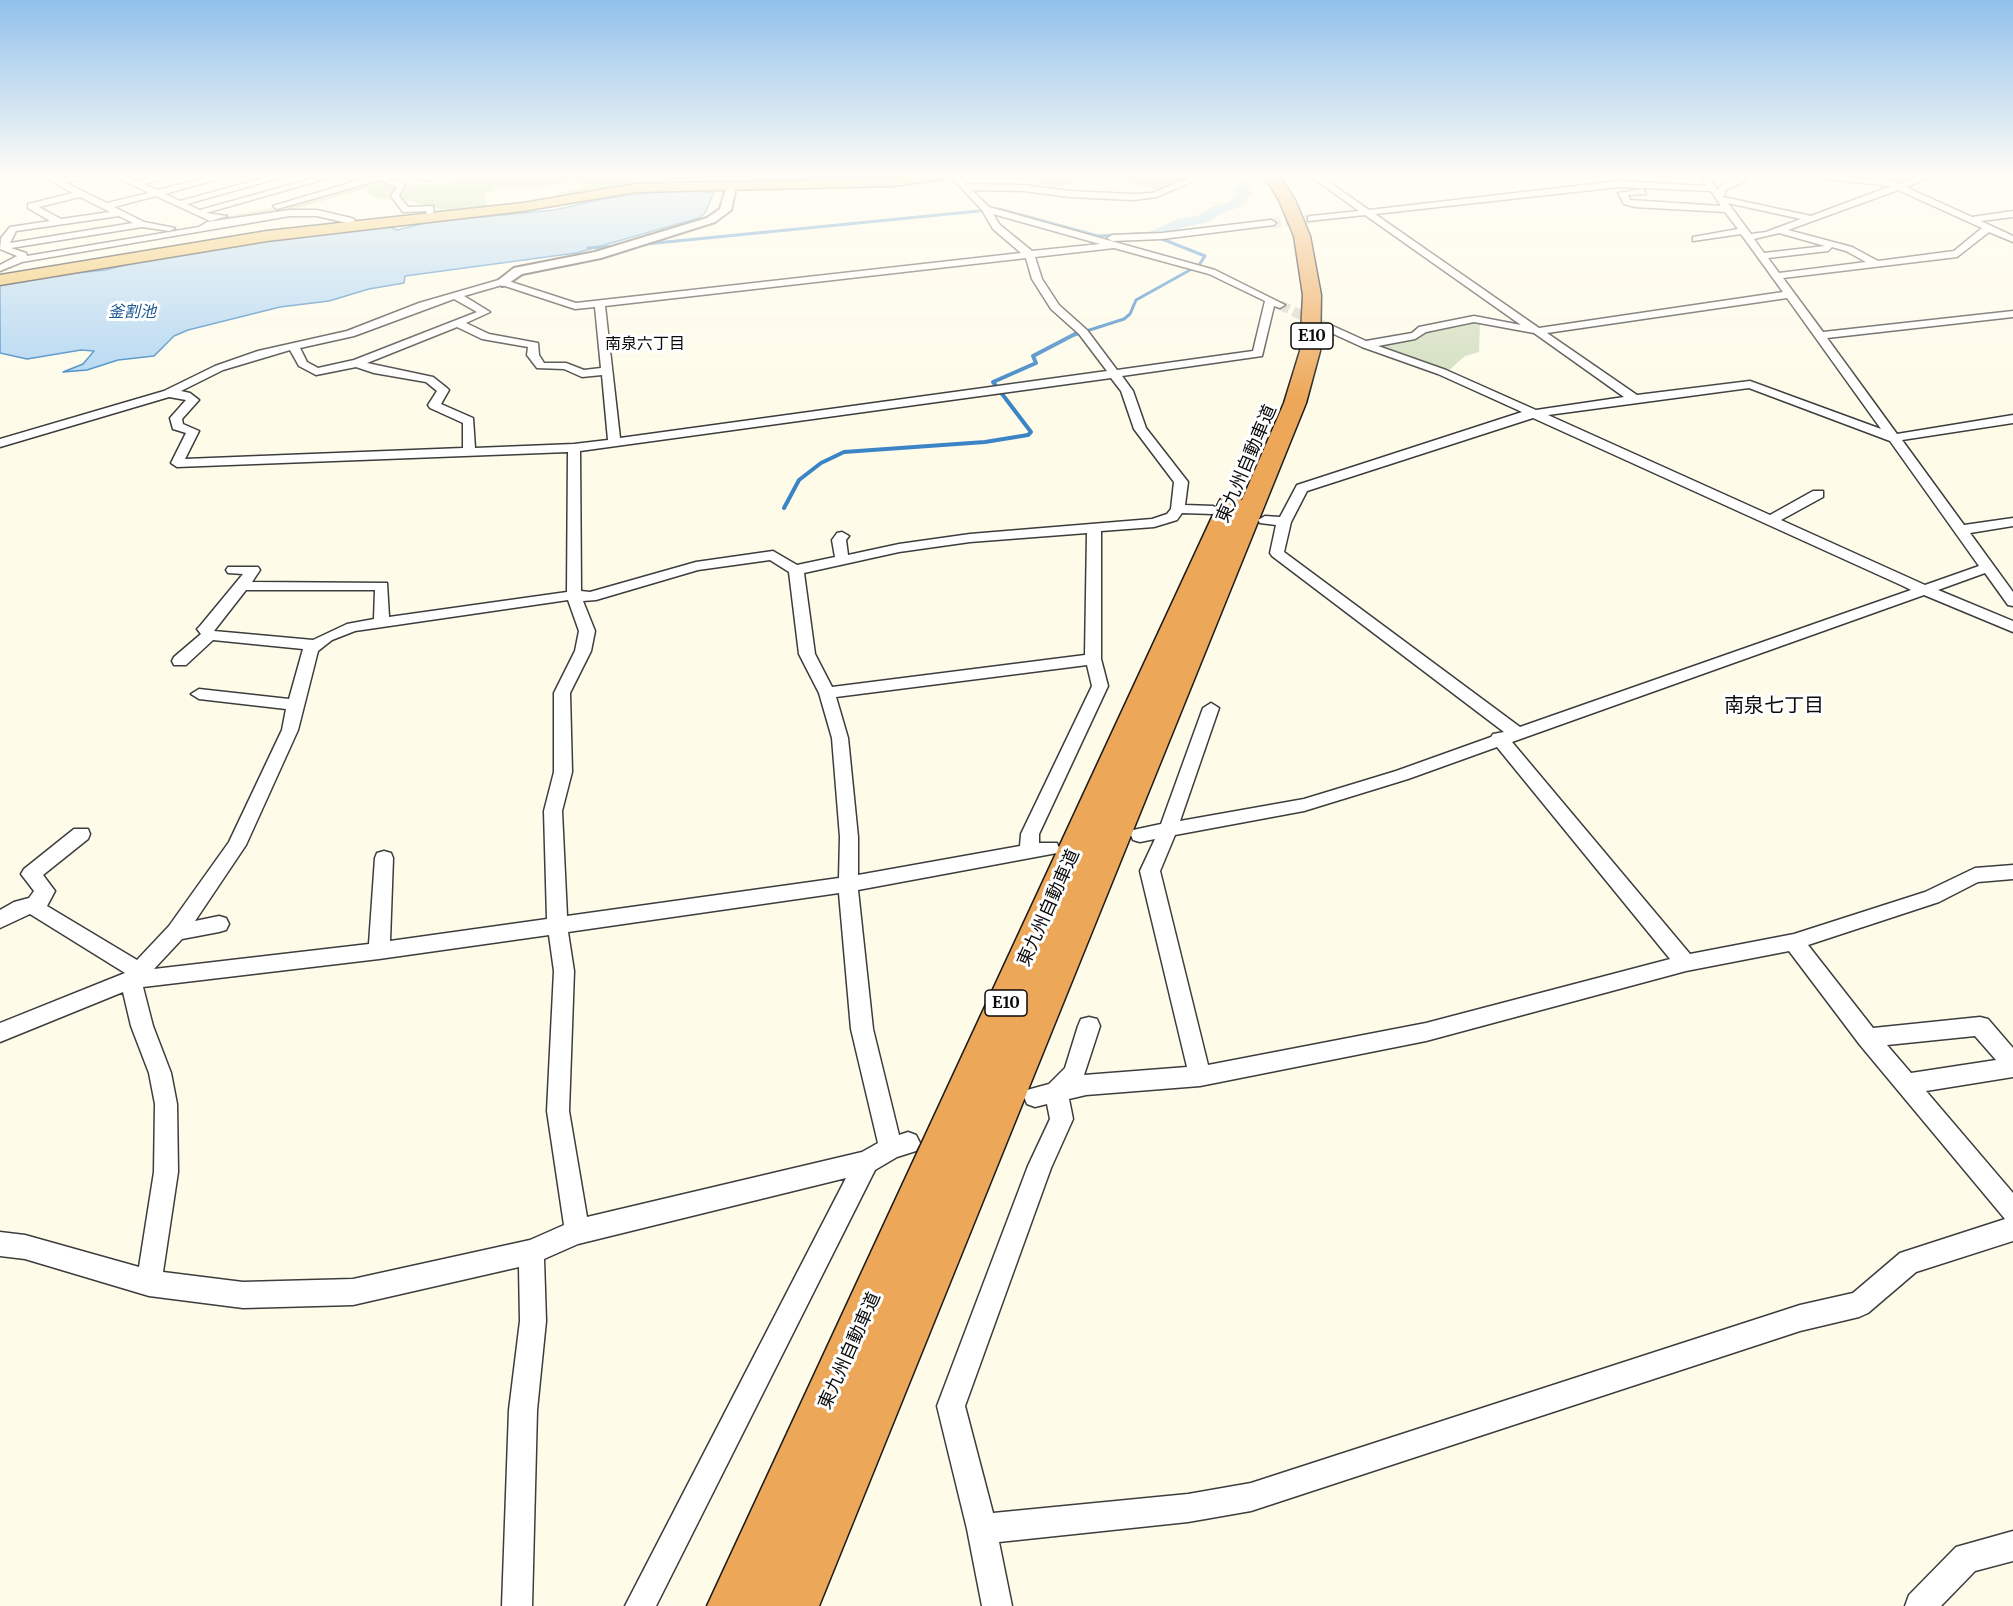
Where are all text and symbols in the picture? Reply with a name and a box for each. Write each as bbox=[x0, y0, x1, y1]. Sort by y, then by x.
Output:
water label: 釜割池 bbox=[108, 302, 156, 322]
road number: E10 bbox=[1291, 323, 1333, 349]
district label: 南泉六丁目 bbox=[605, 334, 685, 354]
street label: 東九州自動車道 bbox=[1212, 402, 1282, 526]
district label: 南泉七丁目 bbox=[1724, 694, 1824, 718]
street label: 東九州自動車道 bbox=[1014, 846, 1084, 970]
road number: E10 bbox=[985, 990, 1027, 1016]
street label: 東九州自動車道 bbox=[815, 1289, 885, 1413]

